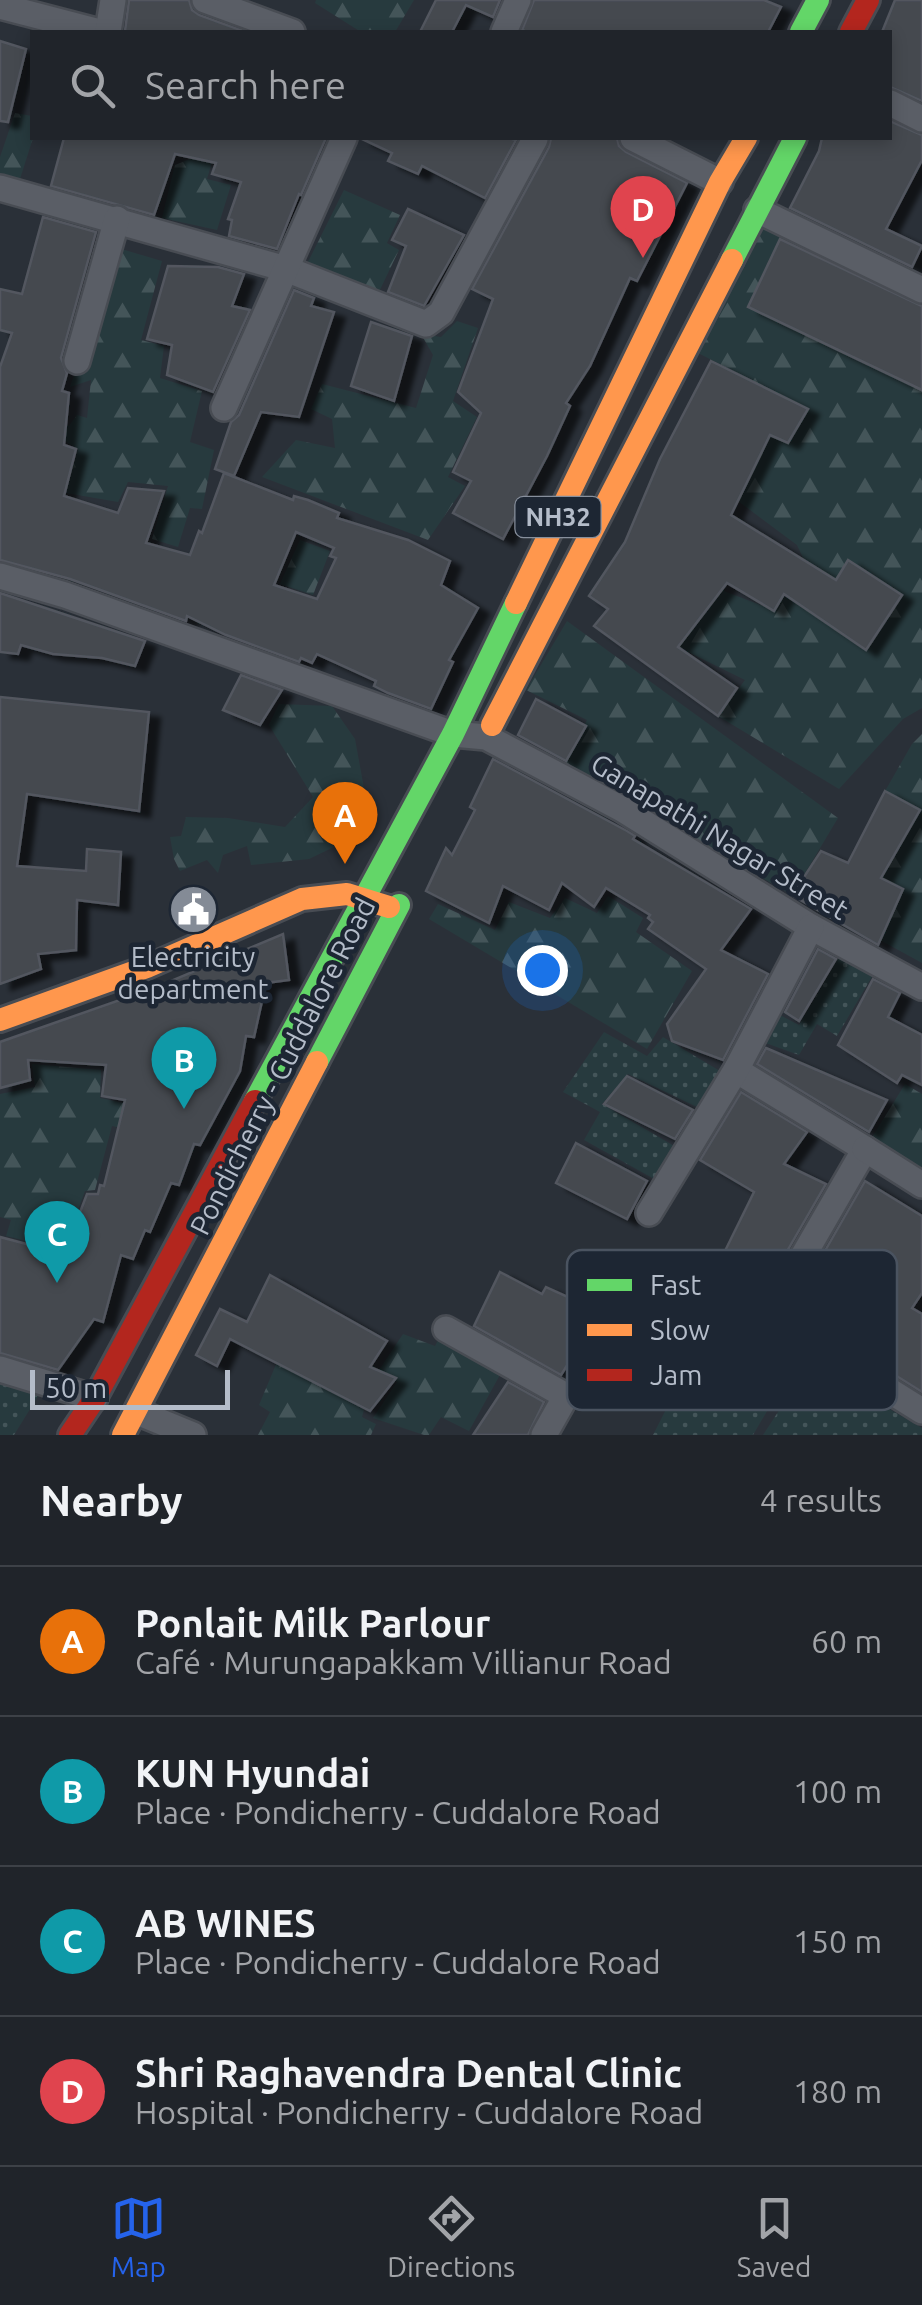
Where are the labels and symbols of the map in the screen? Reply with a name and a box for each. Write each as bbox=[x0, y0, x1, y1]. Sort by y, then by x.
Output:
pin: D bbox=[610, 176, 676, 258]
road number: NH32 bbox=[516, 497, 600, 537]
street label: Ganapathi Nagar Street bbox=[586, 747, 854, 925]
pin: A bbox=[312, 782, 378, 864]
public building icon: Electricity department bbox=[167, 883, 219, 935]
street label: Pondicherry - Cuddalore Road bbox=[183, 893, 381, 1239]
place label: Electricity department bbox=[118, 941, 268, 1004]
your location bbox=[517, 945, 568, 996]
pin: B bbox=[152, 1026, 216, 1109]
pin: C bbox=[24, 1200, 90, 1283]
legend bbox=[567, 1250, 897, 1410]
text: Fast bbox=[650, 1269, 701, 1300]
text: Slow bbox=[650, 1314, 710, 1345]
text: Jam bbox=[650, 1359, 702, 1390]
scale bar bbox=[30, 1365, 230, 1410]

